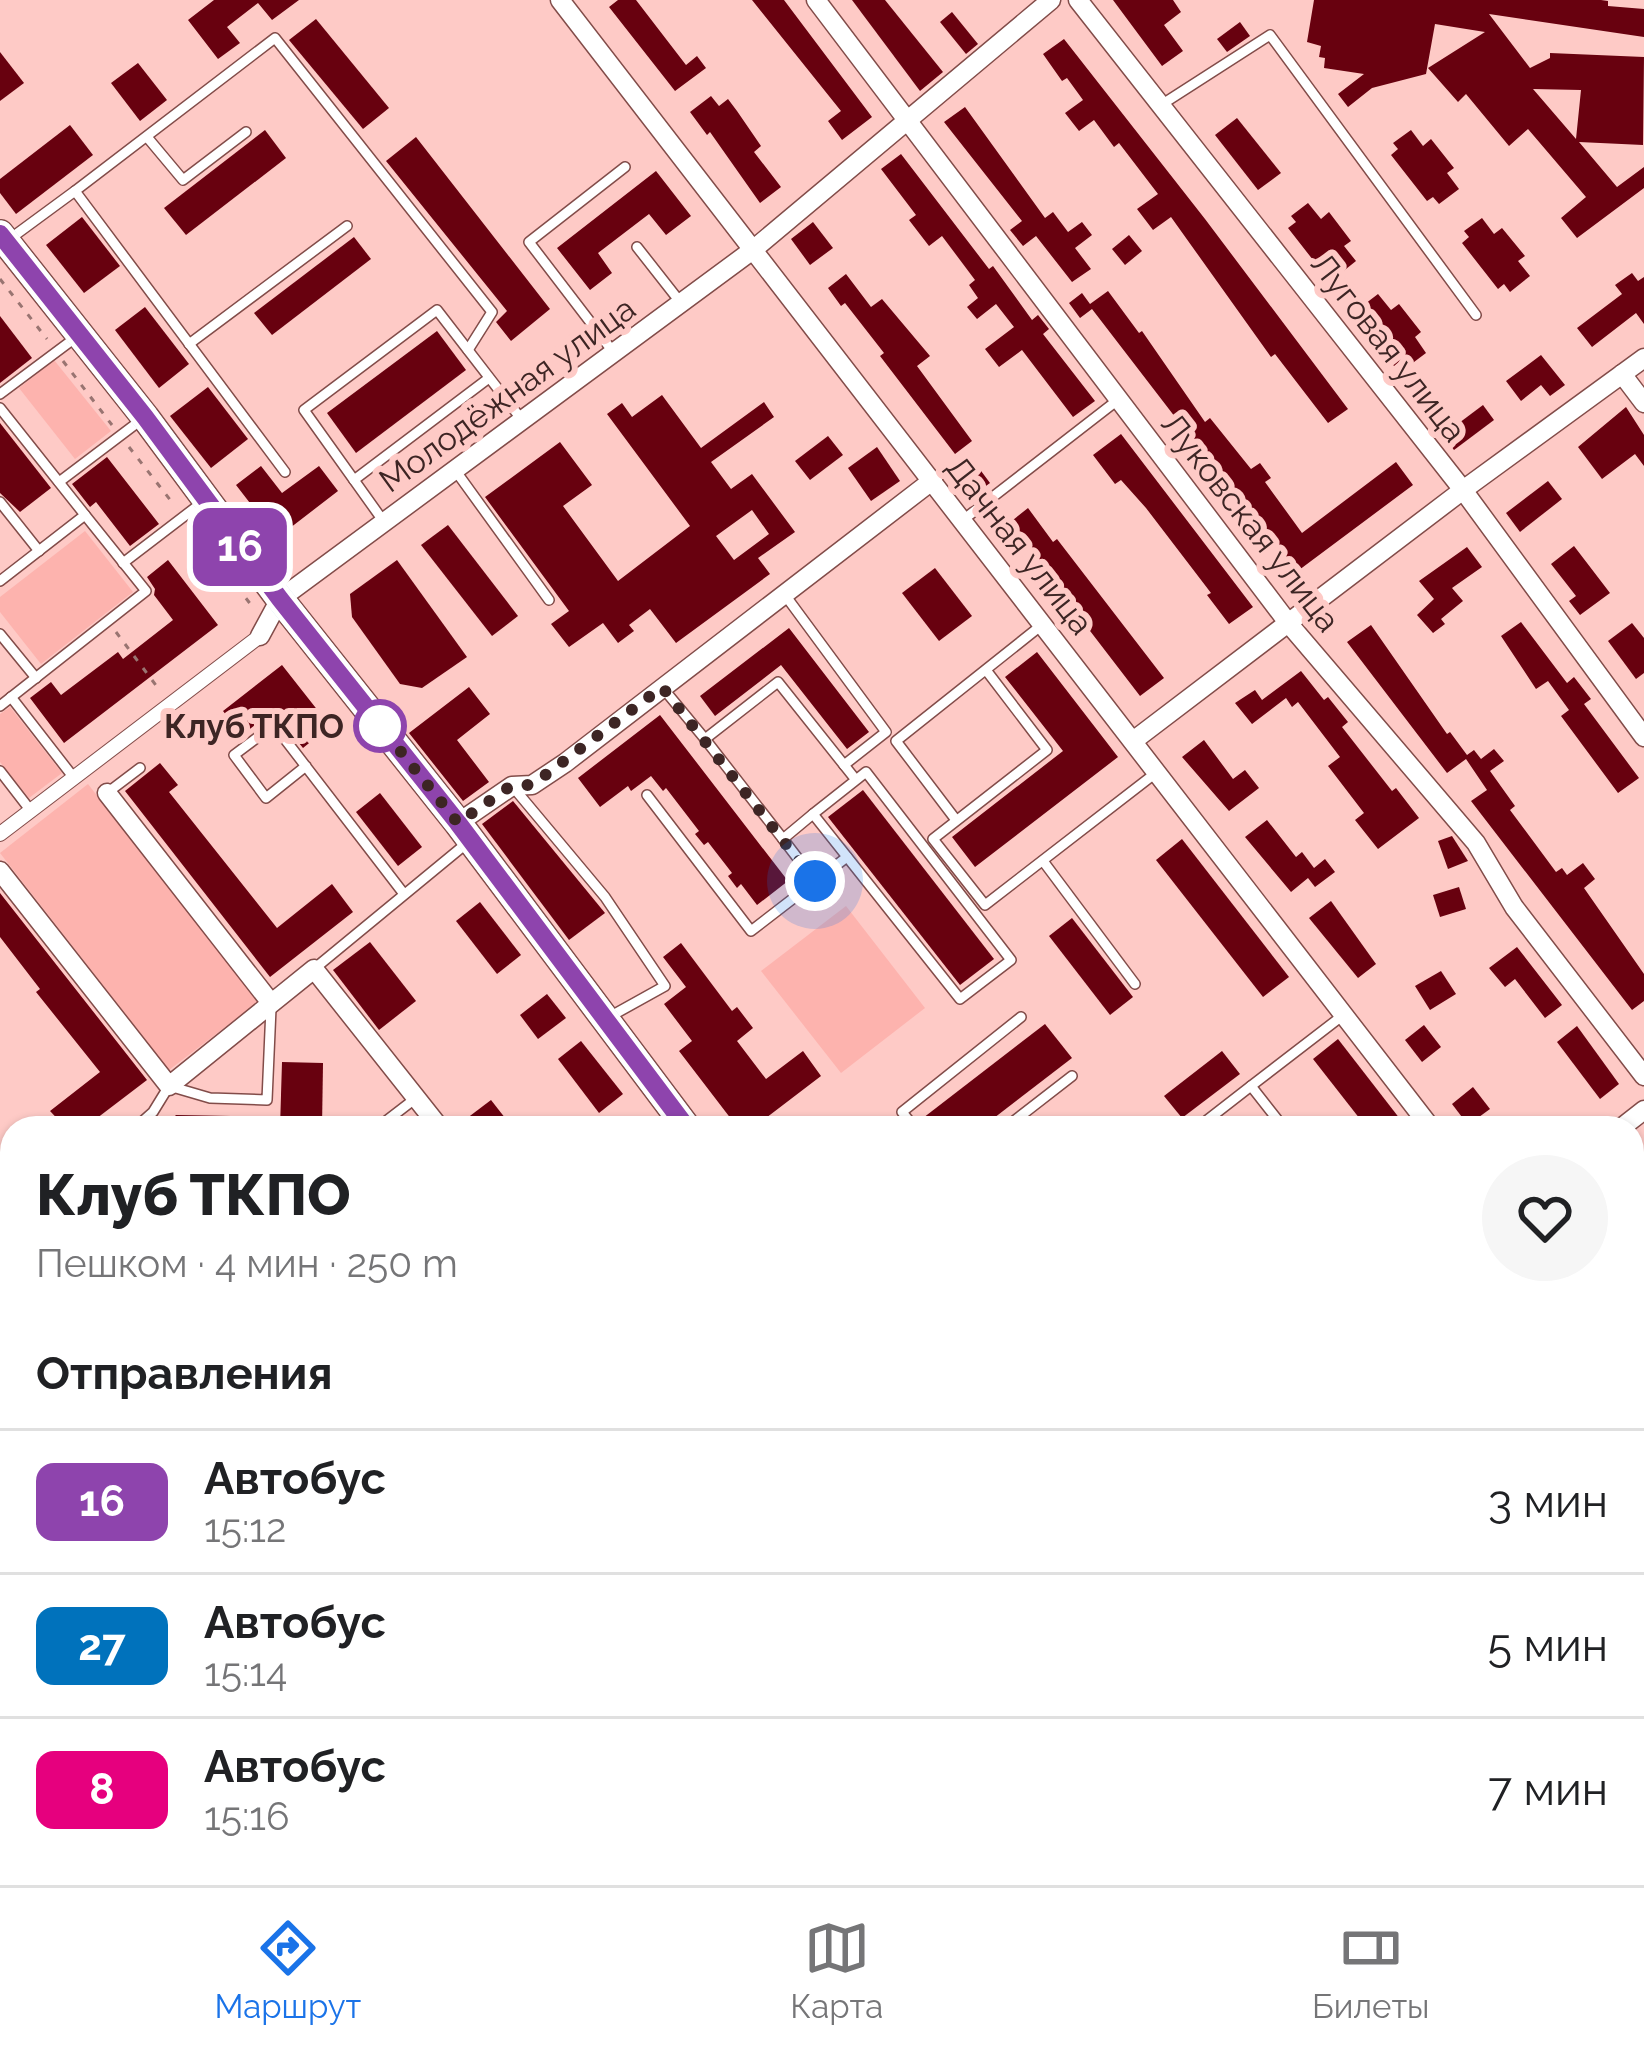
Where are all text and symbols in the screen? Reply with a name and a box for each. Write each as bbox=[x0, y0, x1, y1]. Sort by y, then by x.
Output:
street label: Луговая улица bbox=[1303, 245, 1474, 449]
street label: Молодёжная улица bbox=[372, 289, 643, 500]
street label: Луковская улица bbox=[1153, 405, 1348, 639]
street label: Дачная улица bbox=[938, 449, 1101, 642]
line badge: 16 bbox=[186, 508, 294, 586]
text: 16 bbox=[217, 522, 263, 571]
marker: Клуб ТКПО bbox=[355, 701, 405, 751]
place label: Клуб ТКПО bbox=[164, 707, 344, 746]
your location bbox=[785, 851, 845, 911]
button: heart bbox=[1482, 1155, 1608, 1281]
text: Клуб ТКПО bbox=[36, 1161, 351, 1228]
text: Пешком · 4 мин · 250 m bbox=[36, 1240, 458, 1286]
text: Отправления bbox=[36, 1347, 333, 1400]
text: Автобус bbox=[204, 1452, 386, 1505]
text: 3 мин bbox=[1488, 1475, 1608, 1528]
text: 16 bbox=[79, 1477, 125, 1526]
text: 15:12 bbox=[204, 1505, 286, 1551]
text: Автобус bbox=[204, 1596, 386, 1649]
text: 5 мин bbox=[1487, 1619, 1608, 1672]
text: 27 bbox=[78, 1621, 126, 1670]
text: 15:14 bbox=[204, 1649, 287, 1695]
text: Автобус bbox=[204, 1740, 386, 1793]
text: 7 мин bbox=[1488, 1763, 1608, 1816]
text: 8 bbox=[89, 1765, 115, 1814]
text: 15:16 bbox=[204, 1793, 290, 1839]
tab: Маршрут bbox=[214, 1915, 361, 2026]
tab: Карта bbox=[790, 1915, 883, 2026]
tab: Билеты bbox=[1312, 1915, 1430, 2026]

